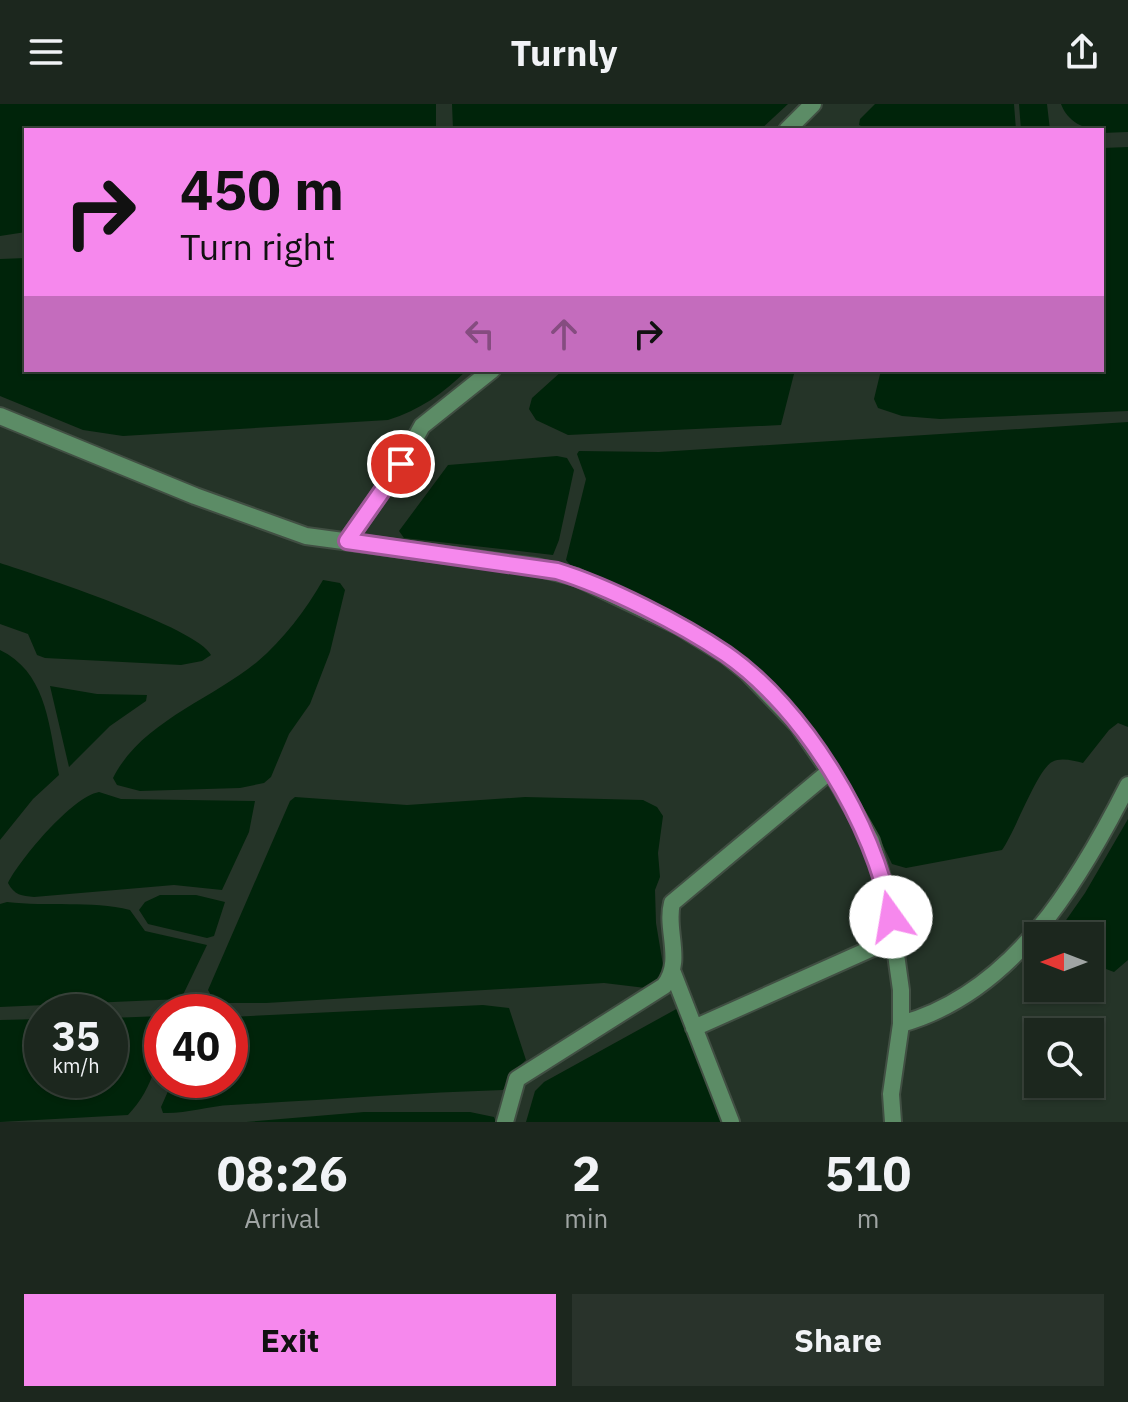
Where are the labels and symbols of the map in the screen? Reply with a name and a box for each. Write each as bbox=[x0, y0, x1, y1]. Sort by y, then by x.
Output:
pin bbox=[367, 430, 435, 498]
position arrow bbox=[849, 875, 933, 959]
north arrow bbox=[1024, 922, 1104, 1002]
speed limit sign: 40 bbox=[144, 994, 248, 1098]

